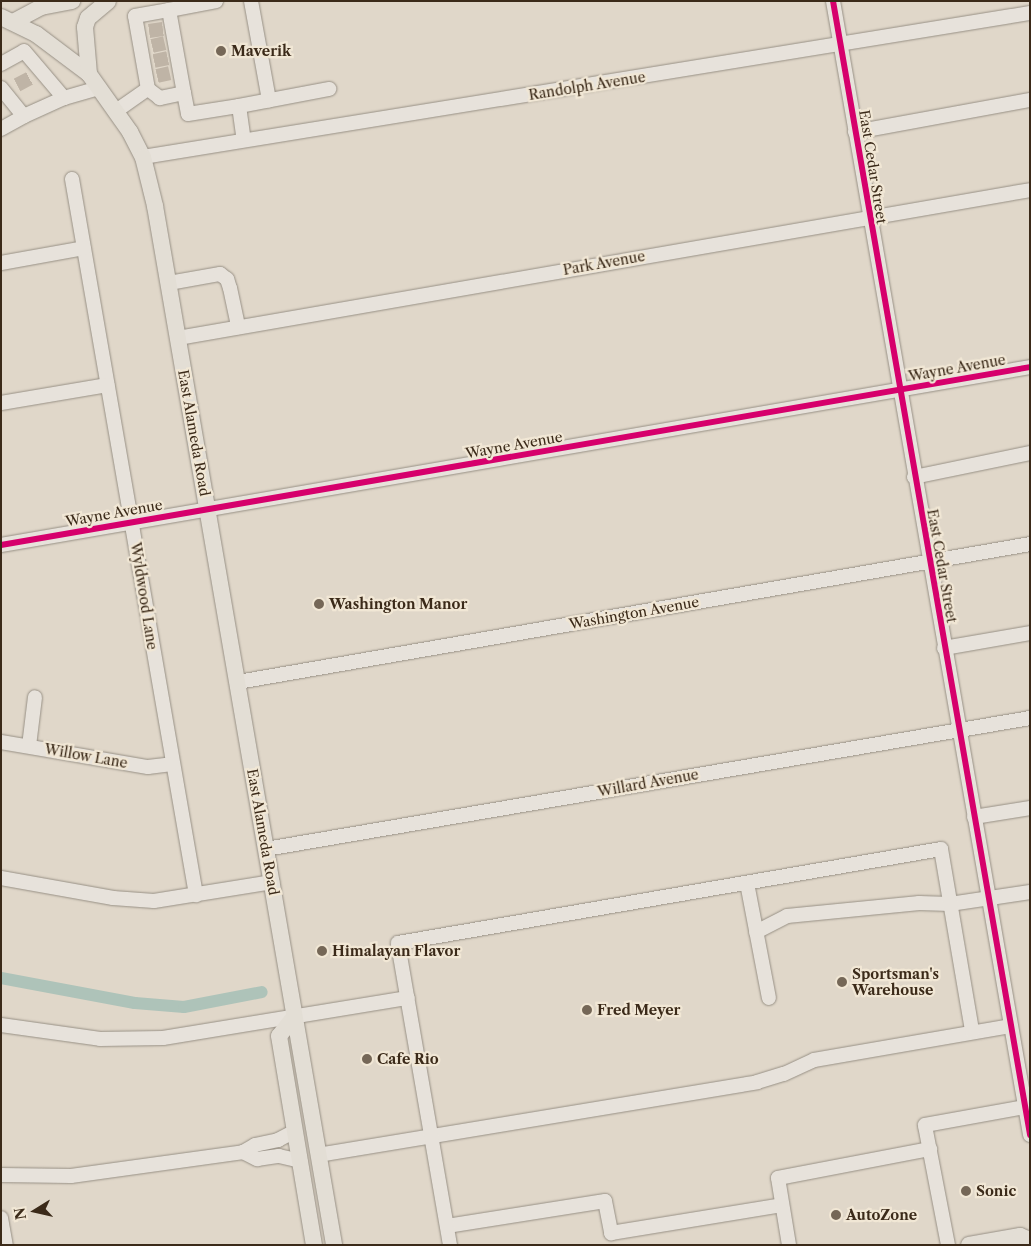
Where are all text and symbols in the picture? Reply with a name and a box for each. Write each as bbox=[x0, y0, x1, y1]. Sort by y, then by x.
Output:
place label: Maverik bbox=[231, 43, 291, 59]
marker: Maverik bbox=[215, 45, 227, 57]
street label: Randolph Avenue bbox=[527, 68, 647, 104]
street label: East Cedar Street bbox=[856, 109, 890, 225]
street label: Park Avenue bbox=[561, 247, 647, 279]
street label: Wayne Avenue bbox=[907, 351, 1007, 385]
street label: East Alameda Road bbox=[175, 368, 213, 498]
street label: Wayne Avenue bbox=[464, 428, 564, 462]
street label: Wayne Avenue bbox=[64, 496, 164, 530]
street label: East Cedar Street bbox=[924, 508, 960, 624]
street label: Wyldwood Lane bbox=[127, 541, 161, 651]
street label: Washington Avenue bbox=[567, 593, 701, 633]
place label: Washington Manor bbox=[329, 596, 467, 612]
marker: Washington Manor bbox=[313, 598, 325, 610]
street label: Willow Lane bbox=[43, 740, 129, 772]
street label: Willard Avenue bbox=[596, 766, 700, 800]
street label: East Alameda Road bbox=[244, 767, 282, 897]
place label: Himalayan Flavor bbox=[332, 943, 460, 959]
marker: Himalayan Flavor bbox=[316, 945, 328, 957]
place label: Sportsman's Warehouse bbox=[852, 966, 939, 999]
marker: Sportsman's Warehouse bbox=[836, 976, 848, 988]
place label: Fred Meyer bbox=[597, 1002, 680, 1018]
marker: Fred Meyer bbox=[581, 1004, 593, 1016]
place label: Cafe Rio bbox=[377, 1051, 439, 1067]
marker: Cafe Rio bbox=[361, 1053, 373, 1065]
place label: Sonic bbox=[976, 1183, 1016, 1199]
marker: Sonic bbox=[960, 1185, 972, 1197]
north arrow bbox=[10, 1186, 60, 1236]
text: N bbox=[10, 1206, 30, 1221]
place label: AutoZone bbox=[846, 1207, 917, 1223]
marker: AutoZone bbox=[830, 1209, 842, 1221]

